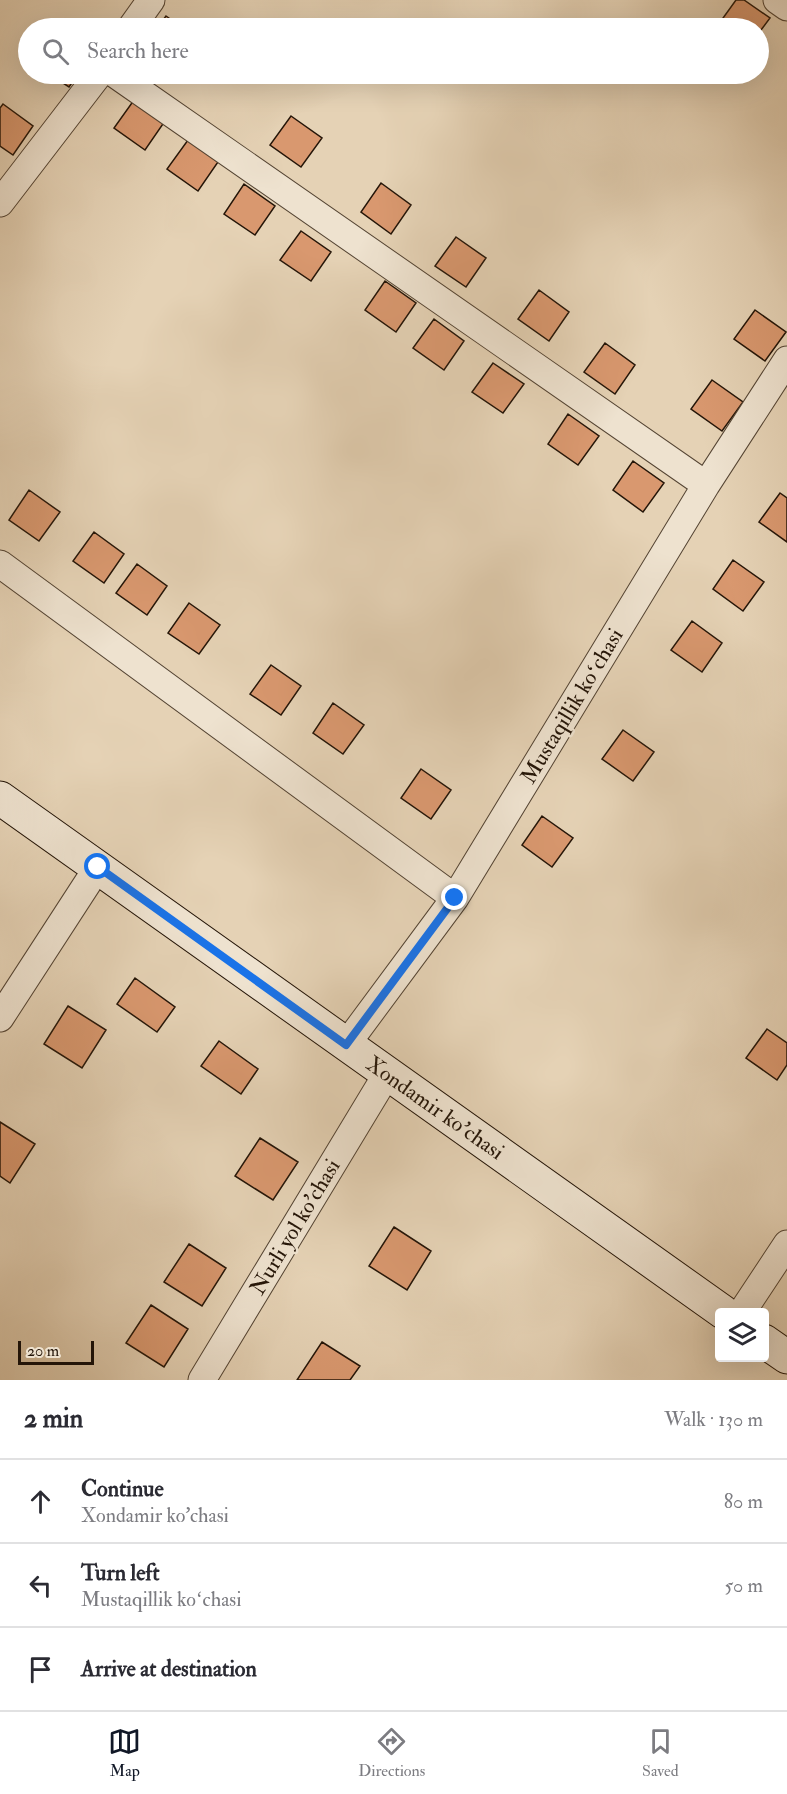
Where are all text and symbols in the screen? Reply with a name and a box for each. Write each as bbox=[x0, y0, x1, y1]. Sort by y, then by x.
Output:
search box bbox=[18, 18, 769, 84]
icon: search bbox=[39, 35, 72, 68]
text: Search here bbox=[87, 37, 189, 65]
street label: Mustaqillik koʻchasi bbox=[515, 623, 630, 789]
route start bbox=[84, 853, 110, 879]
route end bbox=[441, 884, 467, 910]
street label: Xondamir ko'chasi bbox=[360, 1050, 510, 1166]
street label: Nurli yol ko'chasi bbox=[243, 1154, 347, 1300]
map controls bbox=[715, 1308, 769, 1362]
button: layers bbox=[715, 1308, 769, 1362]
scale bar bbox=[18, 1338, 94, 1366]
text: 20 m bbox=[27, 1341, 59, 1361]
text: 2 min bbox=[24, 1403, 83, 1435]
text: Walk · 130 m bbox=[664, 1407, 763, 1432]
text: Continue bbox=[81, 1475, 164, 1503]
icon: ahead bbox=[24, 1485, 57, 1518]
text: 80 m bbox=[724, 1489, 763, 1514]
text: Xondamir ko'chasi bbox=[81, 1503, 229, 1528]
text: Turn left bbox=[81, 1559, 160, 1587]
icon: left bbox=[24, 1569, 57, 1602]
text: 50 m bbox=[724, 1573, 763, 1598]
text: Mustaqillik koʻchasi bbox=[81, 1587, 242, 1612]
icon: arrive bbox=[24, 1653, 57, 1686]
text: Arrive at destination bbox=[81, 1655, 257, 1683]
tab: Map bbox=[108, 1725, 141, 1781]
tab: Directions bbox=[358, 1725, 425, 1781]
tab: Saved bbox=[642, 1725, 679, 1781]

